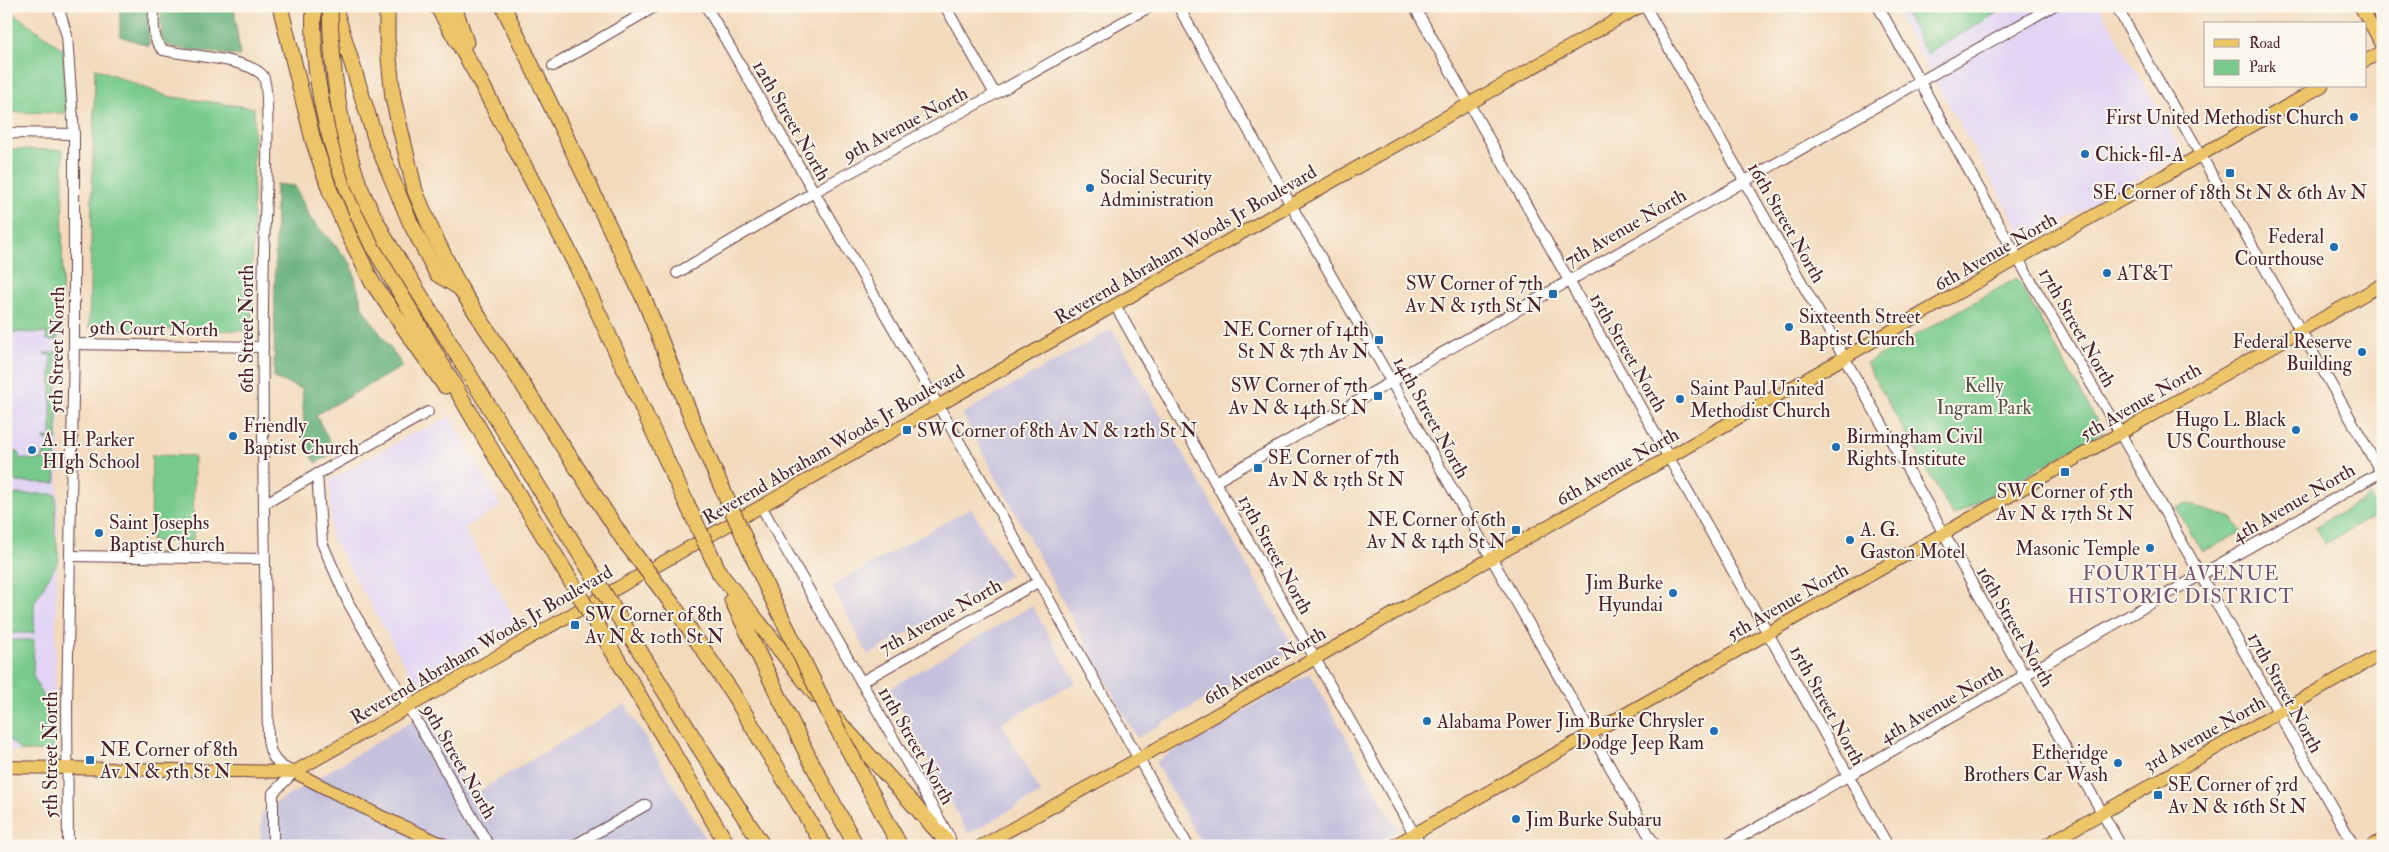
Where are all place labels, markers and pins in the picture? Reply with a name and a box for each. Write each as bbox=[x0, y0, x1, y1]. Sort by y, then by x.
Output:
place label: First United Methodist Church bbox=[2105, 106, 2344, 130]
marker: First United Methodist Church bbox=[2348, 111, 2360, 123]
place label: Chick-fil-A bbox=[2095, 143, 2184, 167]
marker: Chick-fil-A bbox=[2079, 148, 2091, 160]
place label: Social Security Administration bbox=[1099, 166, 1214, 212]
marker: SE Corner of 18th St N & 6th Av N bbox=[2224, 167, 2236, 179]
place label: SE Corner of 18th St N & 6th Av N bbox=[2093, 181, 2367, 205]
marker: Social Security Administration bbox=[1084, 182, 1096, 194]
place label: Federal Courthouse bbox=[2234, 225, 2324, 271]
marker: Federal Courthouse bbox=[2328, 241, 2340, 253]
place label: AT&T bbox=[2116, 262, 2173, 286]
marker: AT&T bbox=[2101, 267, 2113, 279]
place label: SW Corner of 7th Av N & 15th St N bbox=[1404, 272, 1543, 318]
marker: SW Corner of 7th Av N & 15th St N bbox=[1547, 288, 1559, 300]
place label: Sixteenth Street Baptist Church bbox=[1799, 305, 1921, 352]
place label: NE Corner of 14th St N & 7th Av N bbox=[1223, 318, 1369, 364]
marker: Sixteenth Street Baptist Church bbox=[1783, 321, 1795, 333]
place label: Federal Reserve Building bbox=[2232, 330, 2353, 376]
marker: NE Corner of 14th St N & 7th Av N bbox=[1373, 334, 1385, 346]
marker: Federal Reserve Building bbox=[2356, 346, 2368, 358]
place label: SW Corner of 7th Av N & 14th St N bbox=[1227, 374, 1368, 420]
place label: Saint Paul United Methodist Church bbox=[1690, 377, 1831, 423]
marker: SW Corner of 7th Av N & 14th St N bbox=[1372, 390, 1384, 402]
marker: Saint Paul United Methodist Church bbox=[1674, 393, 1686, 405]
place label: Hugo L. Black US Courthouse bbox=[2166, 408, 2286, 454]
place label: Friendly Baptist Church bbox=[243, 414, 359, 461]
place label: SW Corner of 8th Av N & 12th St N bbox=[917, 419, 1197, 443]
marker: SW Corner of 8th Av N & 12th St N bbox=[901, 424, 913, 436]
marker: Hugo L. Black US Courthouse bbox=[2290, 424, 2302, 436]
place label: Birmingham Civil Rights Institute bbox=[1846, 425, 1983, 471]
place label: A. H. Parker HIgh School bbox=[41, 428, 140, 474]
marker: Friendly Baptist Church bbox=[227, 430, 239, 442]
marker: Birmingham Civil Rights Institute bbox=[1830, 441, 1842, 453]
marker: A. H. Parker HIgh School bbox=[26, 444, 38, 456]
place label: SE Corner of 7th Av N & 13th St N bbox=[1267, 446, 1405, 492]
marker: SE Corner of 7th Av N & 13th St N bbox=[1252, 462, 1264, 474]
marker: SW Corner of 5th Av N & 17th St N bbox=[2059, 466, 2071, 478]
place label: SW Corner of 5th Av N & 17th St N bbox=[1995, 480, 2134, 526]
place label: NE Corner of 6th Av N & 14th St N bbox=[1365, 508, 1506, 554]
place label: Saint Josephs Baptist Church bbox=[109, 511, 225, 558]
place label: A. G. Gaston Motel bbox=[1859, 518, 1966, 564]
marker: NE Corner of 6th Av N & 14th St N bbox=[1510, 524, 1522, 536]
marker: Saint Josephs Baptist Church bbox=[93, 527, 105, 539]
marker: A. G. Gaston Motel bbox=[1844, 534, 1856, 546]
place label: Masonic Temple bbox=[2015, 537, 2140, 562]
marker: Masonic Temple bbox=[2144, 542, 2156, 554]
place label: Jim Burke Hyundai bbox=[1585, 571, 1663, 617]
marker: Jim Burke Hyundai bbox=[1667, 587, 1679, 599]
place label: SW Corner of 8th Av N & 10th St N bbox=[584, 603, 724, 649]
marker: SW Corner of 8th Av N & 10th St N bbox=[569, 619, 581, 631]
place label: Jim Burke Chrysler Dodge Jeep Ram bbox=[1556, 709, 1704, 756]
place label: Alabama Power bbox=[1436, 710, 1552, 734]
marker: Alabama Power bbox=[1421, 715, 1433, 727]
marker: Jim Burke Chrysler Dodge Jeep Ram bbox=[1708, 725, 1720, 737]
place label: NE Corner of 8th Av N & 5th St N bbox=[99, 738, 238, 784]
place label: Etheridge Brothers Car Wash bbox=[1963, 741, 2108, 787]
marker: NE Corner of 8th Av N & 5th St N bbox=[84, 754, 96, 766]
marker: Etheridge Brothers Car Wash bbox=[2112, 757, 2124, 769]
place label: SE Corner of 3rd Av N & 16th St N bbox=[2167, 773, 2307, 819]
marker: SE Corner of 3rd Av N & 16th St N bbox=[2152, 789, 2164, 801]
place label: Jim Burke Subaru bbox=[1525, 808, 1662, 832]
marker: Jim Burke Subaru bbox=[1510, 813, 1522, 825]

